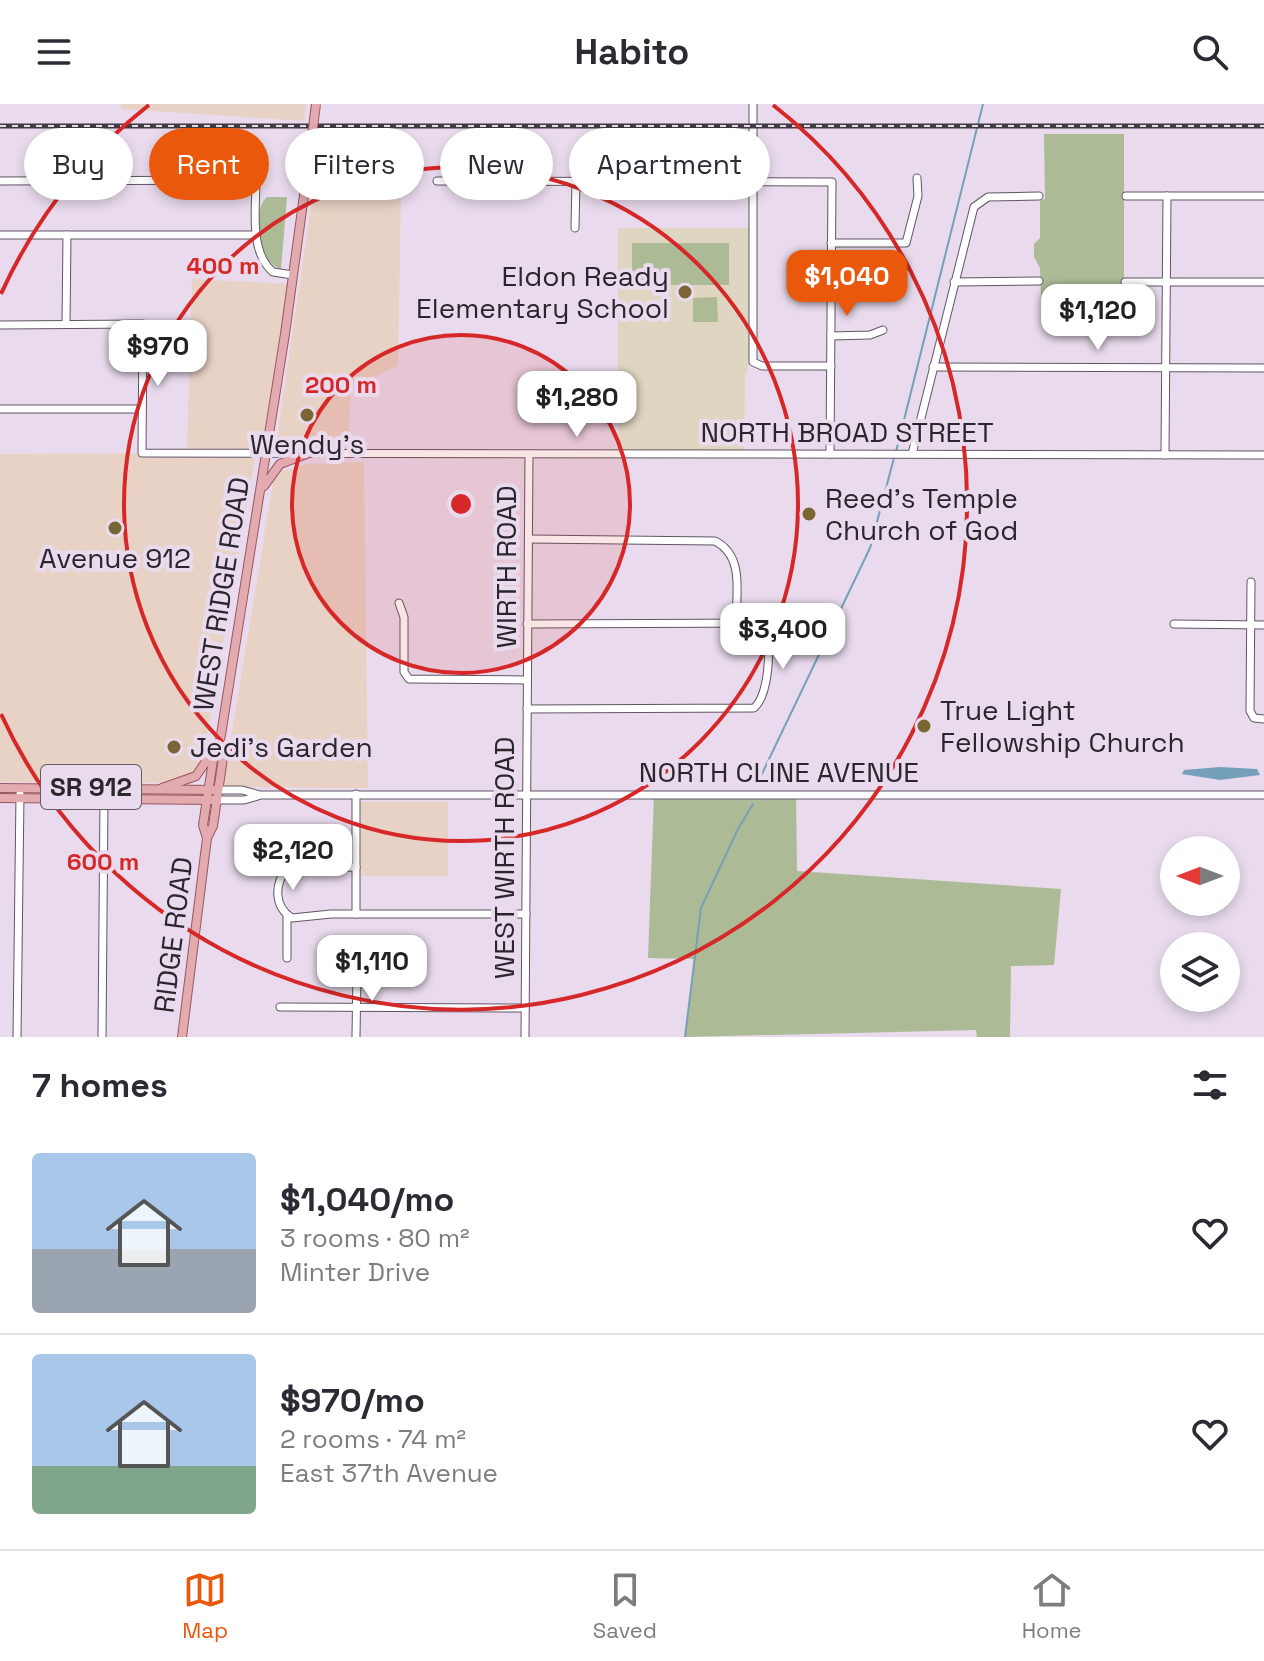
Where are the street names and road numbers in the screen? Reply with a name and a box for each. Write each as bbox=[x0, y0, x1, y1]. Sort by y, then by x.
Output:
street label: NORTH BROAD STREET bbox=[700, 414, 994, 450]
street label: WEST RIDGE ROAD bbox=[185, 474, 257, 714]
street label: WIRTH ROAD bbox=[488, 485, 524, 649]
street label: WEST WIRTH ROAD bbox=[486, 737, 522, 979]
street label: NORTH CLINE AVENUE bbox=[639, 754, 919, 790]
road number: SR 912 bbox=[41, 765, 141, 809]
street label: RIDGE ROAD bbox=[146, 855, 200, 1015]

